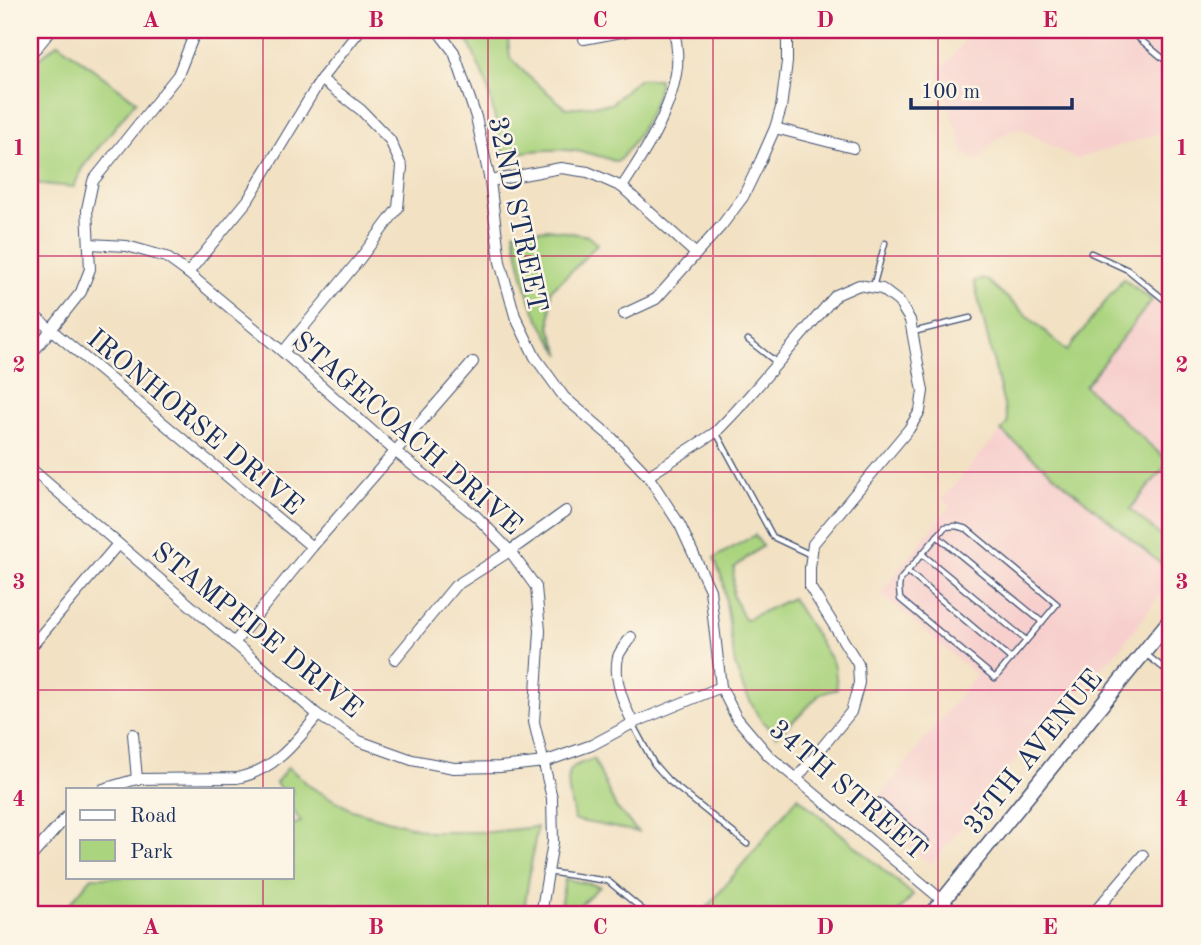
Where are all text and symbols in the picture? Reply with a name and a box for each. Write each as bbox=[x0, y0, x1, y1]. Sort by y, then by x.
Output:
text: A bbox=[142, 9, 160, 32]
text: B bbox=[368, 9, 384, 32]
text: C bbox=[592, 9, 608, 32]
text: D bbox=[816, 9, 834, 32]
text: E bbox=[1042, 9, 1058, 32]
scale bar bbox=[911, 66, 1072, 110]
text: 100 m bbox=[921, 82, 980, 103]
street label: 32ND STREET bbox=[482, 114, 551, 315]
text: 1 bbox=[12, 137, 26, 160]
text: 1 bbox=[1175, 137, 1189, 160]
street label: IRONHORSE DRIVE bbox=[81, 325, 307, 522]
street label: STAGECOACH DRIVE bbox=[286, 327, 526, 541]
text: 2 bbox=[12, 354, 26, 377]
text: 2 bbox=[1175, 354, 1189, 377]
street label: STAMPEDE DRIVE bbox=[146, 538, 366, 724]
text: 3 bbox=[12, 571, 26, 594]
text: 3 bbox=[1175, 571, 1189, 594]
street label: 35TH AVENUE bbox=[960, 665, 1109, 841]
street label: 34TH STREET bbox=[763, 716, 931, 867]
text: 4 bbox=[12, 788, 26, 811]
legend bbox=[66, 788, 294, 878]
text: 4 bbox=[1175, 788, 1189, 811]
text: Road bbox=[130, 806, 177, 827]
text: Park bbox=[130, 842, 173, 863]
text: A bbox=[142, 916, 160, 939]
text: B bbox=[368, 916, 384, 939]
text: C bbox=[592, 916, 608, 939]
text: D bbox=[816, 916, 834, 939]
text: E bbox=[1042, 916, 1058, 939]

